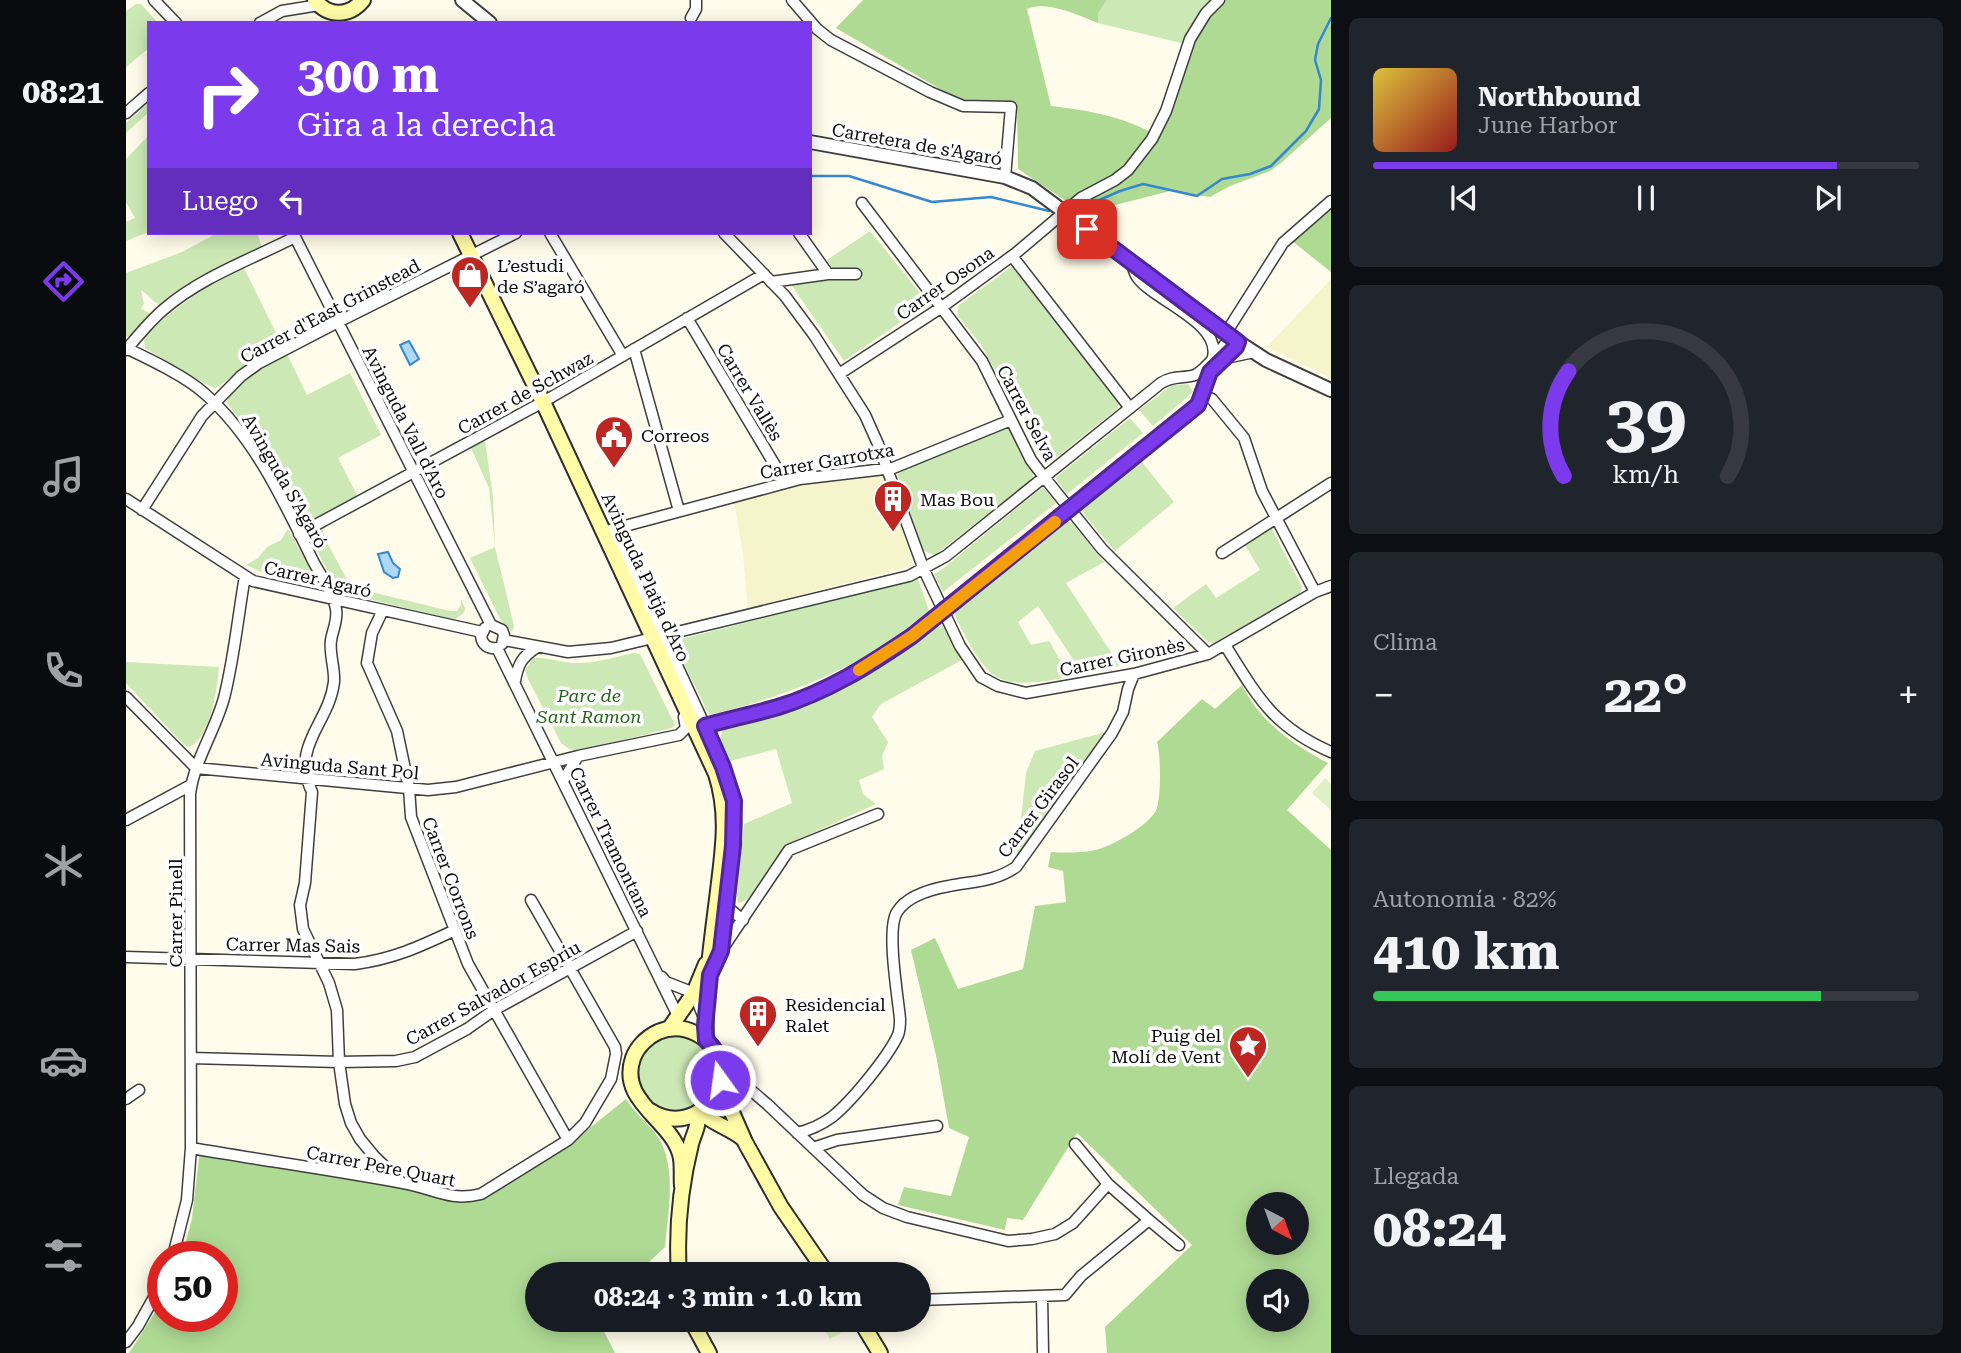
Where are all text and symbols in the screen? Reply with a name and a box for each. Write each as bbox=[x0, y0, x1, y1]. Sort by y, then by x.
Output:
text: 300 m bbox=[297, 47, 439, 104]
icon: right bbox=[182, 49, 273, 140]
text: 08:21 bbox=[22, 73, 104, 111]
text: Northbound bbox=[1478, 82, 1641, 112]
text: Gira a la derecha bbox=[297, 106, 556, 144]
text: June Harbor bbox=[1478, 112, 1618, 139]
street label: Carretera de s'Agaró bbox=[830, 119, 1004, 169]
icon: previous bbox=[1445, 179, 1483, 217]
icon: pause bbox=[1627, 179, 1665, 217]
icon: next bbox=[1809, 179, 1847, 217]
icon: left bbox=[273, 182, 311, 220]
text: Luego bbox=[182, 186, 259, 216]
pin bbox=[1057, 199, 1117, 259]
icon: arrive bbox=[1068, 210, 1106, 248]
street label: Carrer Osona bbox=[892, 241, 998, 324]
street label: Carrer d'East Grinstead bbox=[236, 254, 424, 367]
shop icon: L’estudi de S’agaró bbox=[449, 254, 491, 309]
place label: L’estudi de S’agaró bbox=[497, 255, 585, 297]
icon: directions bbox=[39, 257, 88, 306]
street label: Carrer Vallès bbox=[713, 340, 787, 444]
street label: Avinguda Vall d'Aro bbox=[358, 342, 454, 502]
street label: Carrer de Schwaz bbox=[454, 347, 597, 439]
street label: Carrer Selva bbox=[993, 361, 1061, 465]
text: 39 bbox=[1605, 379, 1687, 464]
street label: Avinguda S'Agaró bbox=[238, 410, 332, 552]
public building icon: Correos bbox=[593, 414, 635, 469]
place label: Correos bbox=[641, 425, 709, 446]
street label: Carrer Garrotxa bbox=[758, 439, 896, 483]
icon: music bbox=[39, 452, 88, 501]
text: km/h bbox=[1613, 459, 1679, 488]
building icon: Mas Bou bbox=[872, 478, 914, 533]
street label: Avinguda Platja d'Aro bbox=[597, 489, 695, 665]
place label: Mas Bou bbox=[920, 489, 994, 510]
street label: Carrer Agaró bbox=[262, 556, 374, 602]
text: Clima bbox=[1373, 629, 1437, 656]
street label: Carrer Gironès bbox=[1058, 634, 1186, 680]
icon: phone bbox=[39, 646, 88, 695]
text: 22° bbox=[1604, 664, 1688, 725]
text: − bbox=[1373, 673, 1394, 717]
text: + bbox=[1898, 673, 1919, 717]
park label: Parc de Sant Ramon bbox=[536, 685, 641, 727]
street label: Avinguda Sant Pol bbox=[260, 749, 420, 783]
street label: Carrer Girasol bbox=[993, 752, 1083, 862]
street label: Carrer Tramontana bbox=[565, 763, 657, 921]
street label: Carrer Corrons bbox=[418, 814, 484, 942]
icon: climate bbox=[39, 841, 88, 890]
street label: Carrer Pinell bbox=[165, 858, 186, 967]
text: Autonomía · 82% bbox=[1373, 886, 1557, 913]
text: 410 km bbox=[1373, 921, 1560, 982]
street label: Carrer Mas Sais bbox=[226, 933, 360, 957]
street label: Carrer Salvador Espriu bbox=[402, 936, 584, 1050]
building icon: Residencial Ralet bbox=[737, 993, 779, 1048]
place label: Residencial Ralet bbox=[785, 994, 886, 1036]
place icon: Puig del Molí de Vent bbox=[1227, 1024, 1269, 1079]
place label: Puig del Molí de Vent bbox=[1111, 1025, 1221, 1067]
icon: car bbox=[39, 1036, 88, 1085]
position arrow bbox=[683, 1043, 757, 1117]
street label: Carrer Pere Quart bbox=[305, 1141, 458, 1191]
text: Llegada bbox=[1373, 1163, 1459, 1190]
north arrow bbox=[1246, 1192, 1309, 1255]
map controls bbox=[1246, 1192, 1309, 1332]
text: 08:24 bbox=[1373, 1198, 1506, 1259]
icon: filters bbox=[39, 1231, 88, 1280]
speed limit sign: 50 bbox=[147, 1241, 238, 1332]
button: sound bbox=[1246, 1269, 1309, 1332]
text: 08:24 · 3 min · 1.0 km bbox=[594, 1282, 862, 1312]

